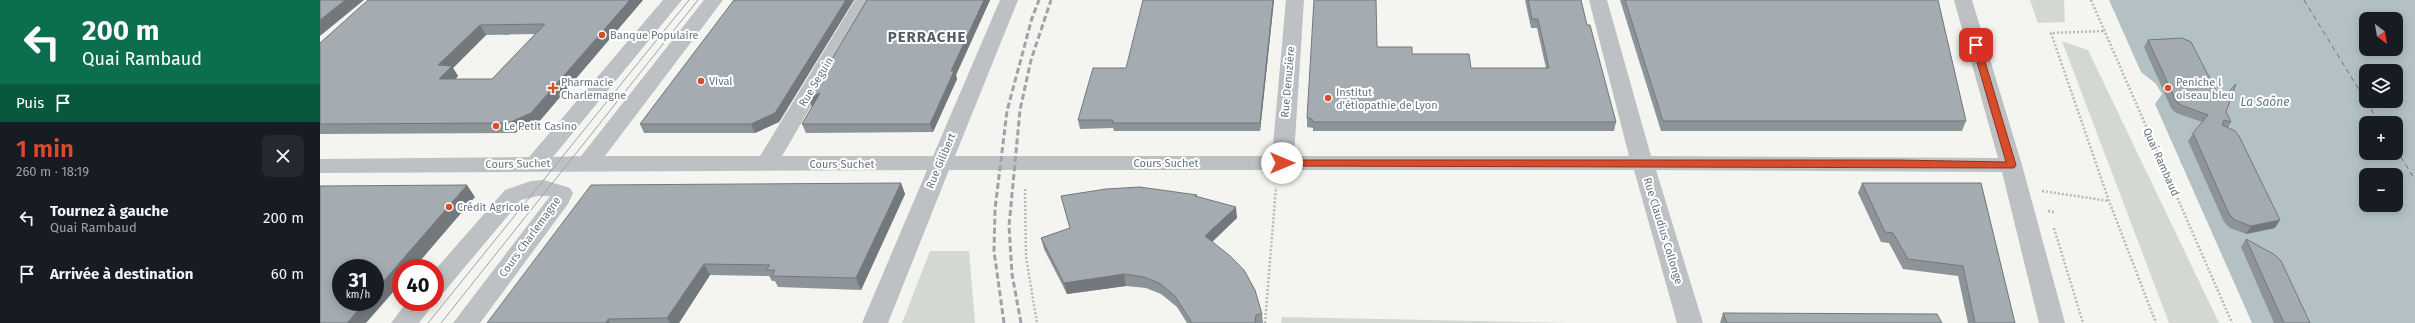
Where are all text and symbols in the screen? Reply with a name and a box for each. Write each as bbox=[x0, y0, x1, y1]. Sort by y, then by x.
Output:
north arrow bbox=[2359, 12, 2403, 56]
map controls bbox=[2359, 12, 2403, 212]
text: 200 m bbox=[82, 14, 160, 47]
icon: left bbox=[16, 16, 68, 68]
district label: PERRACHE bbox=[888, 28, 966, 46]
pin bbox=[1959, 28, 1993, 62]
place label: Banque Populaire bbox=[610, 29, 699, 42]
marker: Banque Populaire bbox=[597, 30, 607, 40]
icon: arrive bbox=[1965, 34, 1987, 56]
street label: Rue Denuzière bbox=[1278, 46, 1298, 118]
text: Quai Rambaud bbox=[82, 48, 202, 70]
street label: Rue Seguin bbox=[796, 55, 836, 109]
button: layers bbox=[2359, 64, 2403, 108]
place label: Vival bbox=[709, 75, 733, 88]
place label: Pharmacie Charlemagne bbox=[561, 76, 626, 102]
marker: Vival bbox=[696, 76, 706, 86]
place label: Peniche l oiseau bleu bbox=[2176, 76, 2234, 102]
marker: Pharmacie Charlemagne bbox=[548, 83, 558, 93]
marker: Peniche l oiseau bleu bbox=[2163, 83, 2173, 93]
place label: Institut d'étiopathie de Lyon bbox=[1336, 86, 1438, 112]
icon: arrive bbox=[52, 92, 74, 114]
marker: Institut d'étiopathie de Lyon bbox=[1323, 93, 1333, 103]
text: Puis bbox=[16, 94, 44, 112]
water label: La Saône bbox=[2241, 95, 2289, 109]
button: + bbox=[2359, 116, 2403, 160]
place label: Le Petit Casino bbox=[504, 120, 577, 133]
marker: Le Petit Casino bbox=[491, 121, 501, 131]
street label: Quai Rambaud bbox=[2140, 126, 2182, 198]
street label: Rue Gilibert bbox=[923, 131, 959, 191]
text: 1 min bbox=[16, 135, 74, 163]
button: close bbox=[262, 135, 304, 177]
position arrow bbox=[1261, 142, 1303, 184]
street label: Cours Suchet bbox=[485, 157, 551, 171]
street label: Cours Suchet bbox=[1134, 157, 1199, 170]
street label: Cours Suchet bbox=[810, 158, 875, 171]
text: 260 m · 18:19 bbox=[16, 164, 89, 179]
button: − bbox=[2359, 168, 2403, 212]
street label: Rue Claudius Collonge bbox=[1641, 176, 1685, 286]
street label: Cours Charlemagne bbox=[496, 194, 564, 280]
place label: Crédit Agricole bbox=[457, 201, 529, 214]
text: Tournez à gauche bbox=[50, 202, 169, 220]
marker: Crédit Agricole bbox=[444, 202, 454, 212]
icon: left bbox=[16, 207, 38, 229]
text: 200 m bbox=[263, 209, 304, 227]
text: Quai Rambaud bbox=[50, 220, 137, 235]
speed limit sign: 40 bbox=[392, 259, 444, 311]
icon: arrive bbox=[16, 263, 38, 285]
text: Arrivée à destination bbox=[50, 265, 193, 283]
text: 60 m bbox=[271, 265, 304, 283]
text: 31 bbox=[348, 268, 368, 292]
text: km/h bbox=[346, 289, 370, 301]

